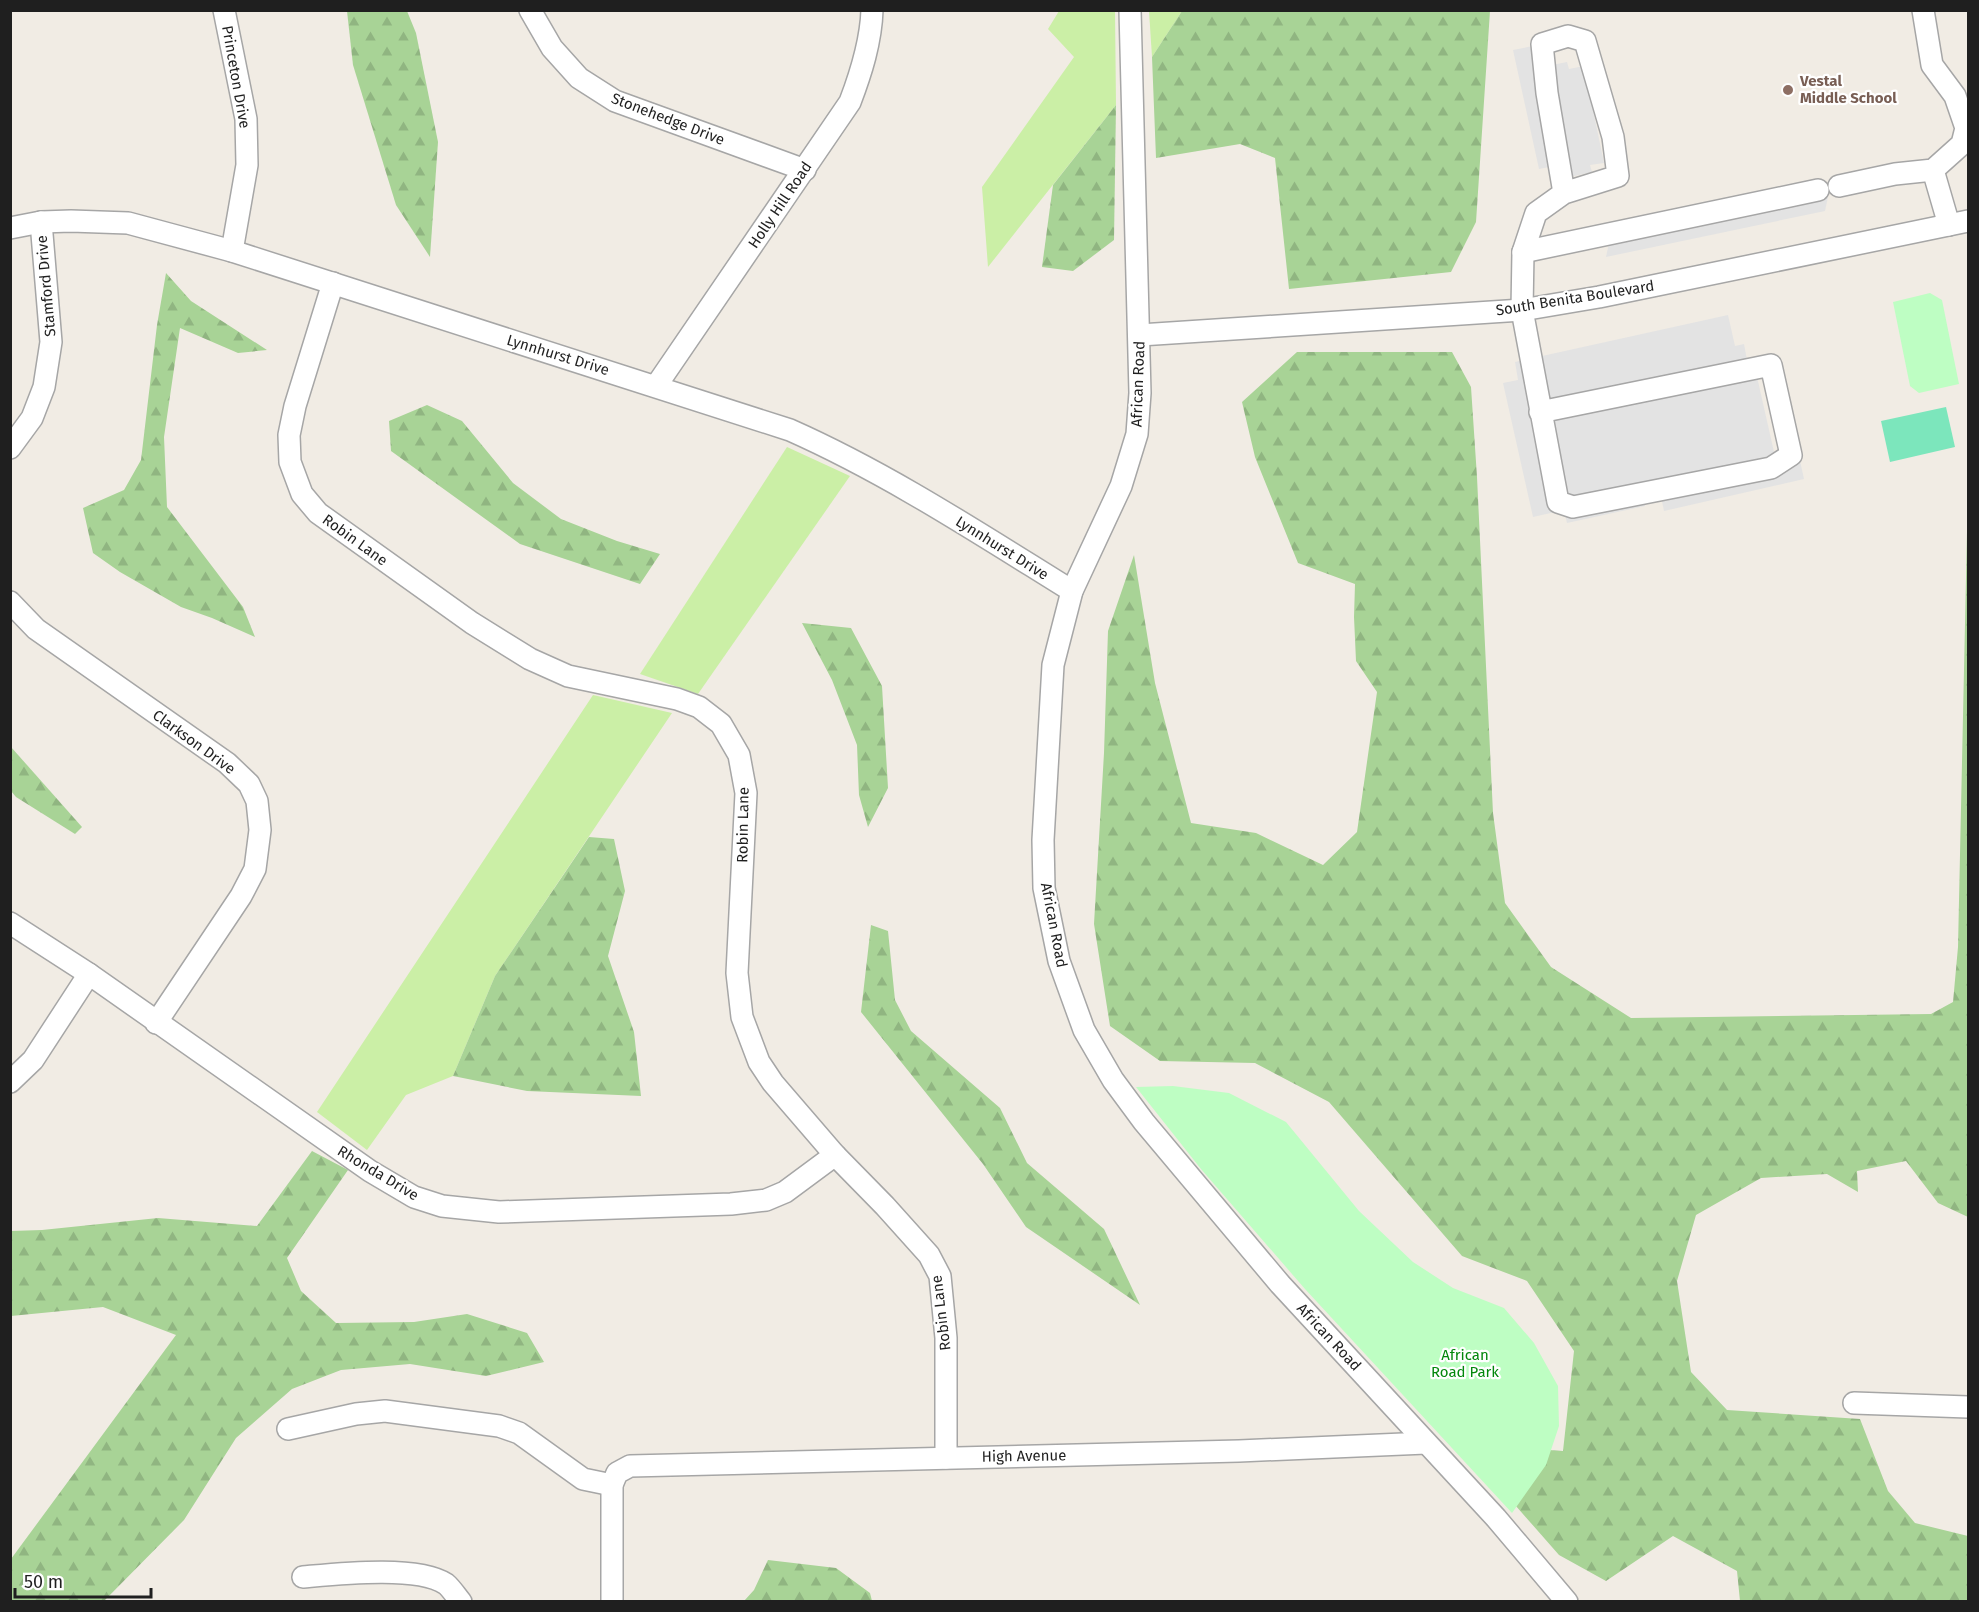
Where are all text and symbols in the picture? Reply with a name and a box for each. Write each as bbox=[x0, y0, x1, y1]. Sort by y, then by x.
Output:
street label: Princeton Drive bbox=[218, 24, 254, 130]
place label: Vestal Middle School bbox=[1799, 72, 1897, 107]
marker: Vestal Middle School bbox=[1781, 83, 1795, 97]
street label: Stonehedge Drive bbox=[609, 89, 727, 149]
street label: Holly Hill Road bbox=[744, 158, 816, 252]
street label: Stamford Drive bbox=[33, 235, 59, 337]
street label: South Benita Boulevard bbox=[1494, 277, 1656, 319]
street label: Lynnhurst Drive bbox=[505, 331, 611, 379]
street label: African Road bbox=[1128, 341, 1148, 427]
street label: Robin Lane bbox=[319, 510, 391, 570]
street label: Lynnhurst Drive bbox=[952, 512, 1052, 584]
street label: Clarkson Drive bbox=[149, 706, 239, 778]
street label: Robin Lane bbox=[733, 787, 753, 863]
street label: African Road bbox=[1037, 881, 1071, 969]
street label: Rhonda Drive bbox=[334, 1142, 422, 1204]
street label: Robin Lane bbox=[927, 1274, 955, 1352]
street label: African Road bbox=[1293, 1299, 1365, 1375]
park label: African Road Park bbox=[1431, 1346, 1499, 1381]
street label: High Avenue bbox=[981, 1446, 1067, 1466]
scale bar bbox=[15, 1561, 152, 1599]
text: 50 m bbox=[24, 1571, 63, 1593]

